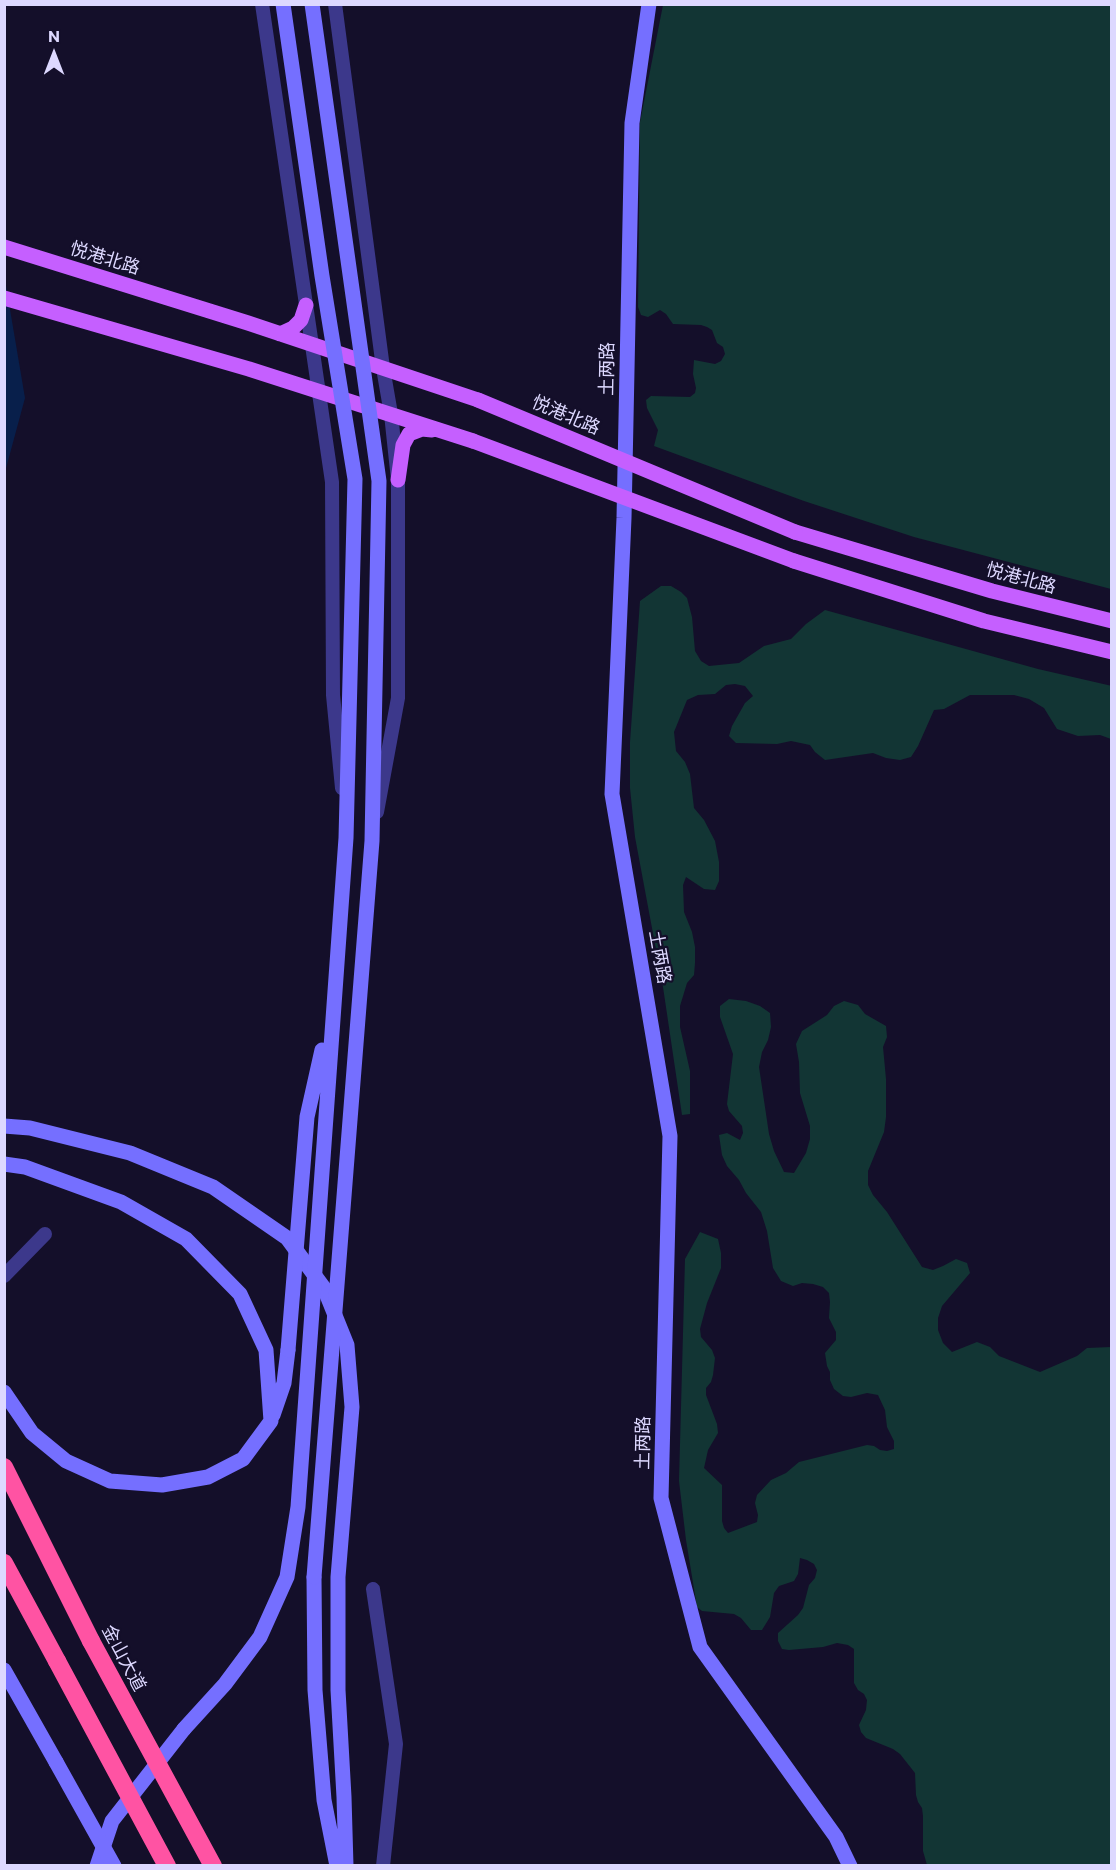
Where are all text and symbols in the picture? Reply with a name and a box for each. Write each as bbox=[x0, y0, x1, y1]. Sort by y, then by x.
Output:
north arrow bbox=[24, 24, 84, 84]
text: N bbox=[48, 26, 60, 45]
street label: 悦港北路 bbox=[67, 237, 143, 279]
street label: 土两路 bbox=[596, 342, 618, 396]
street label: 悦港北路 bbox=[529, 391, 603, 439]
street label: 悦港北路 bbox=[983, 558, 1059, 598]
street label: 土两路 bbox=[645, 929, 675, 985]
street label: 土两路 bbox=[632, 1416, 654, 1470]
street label: 金山大道 bbox=[98, 1621, 150, 1695]

